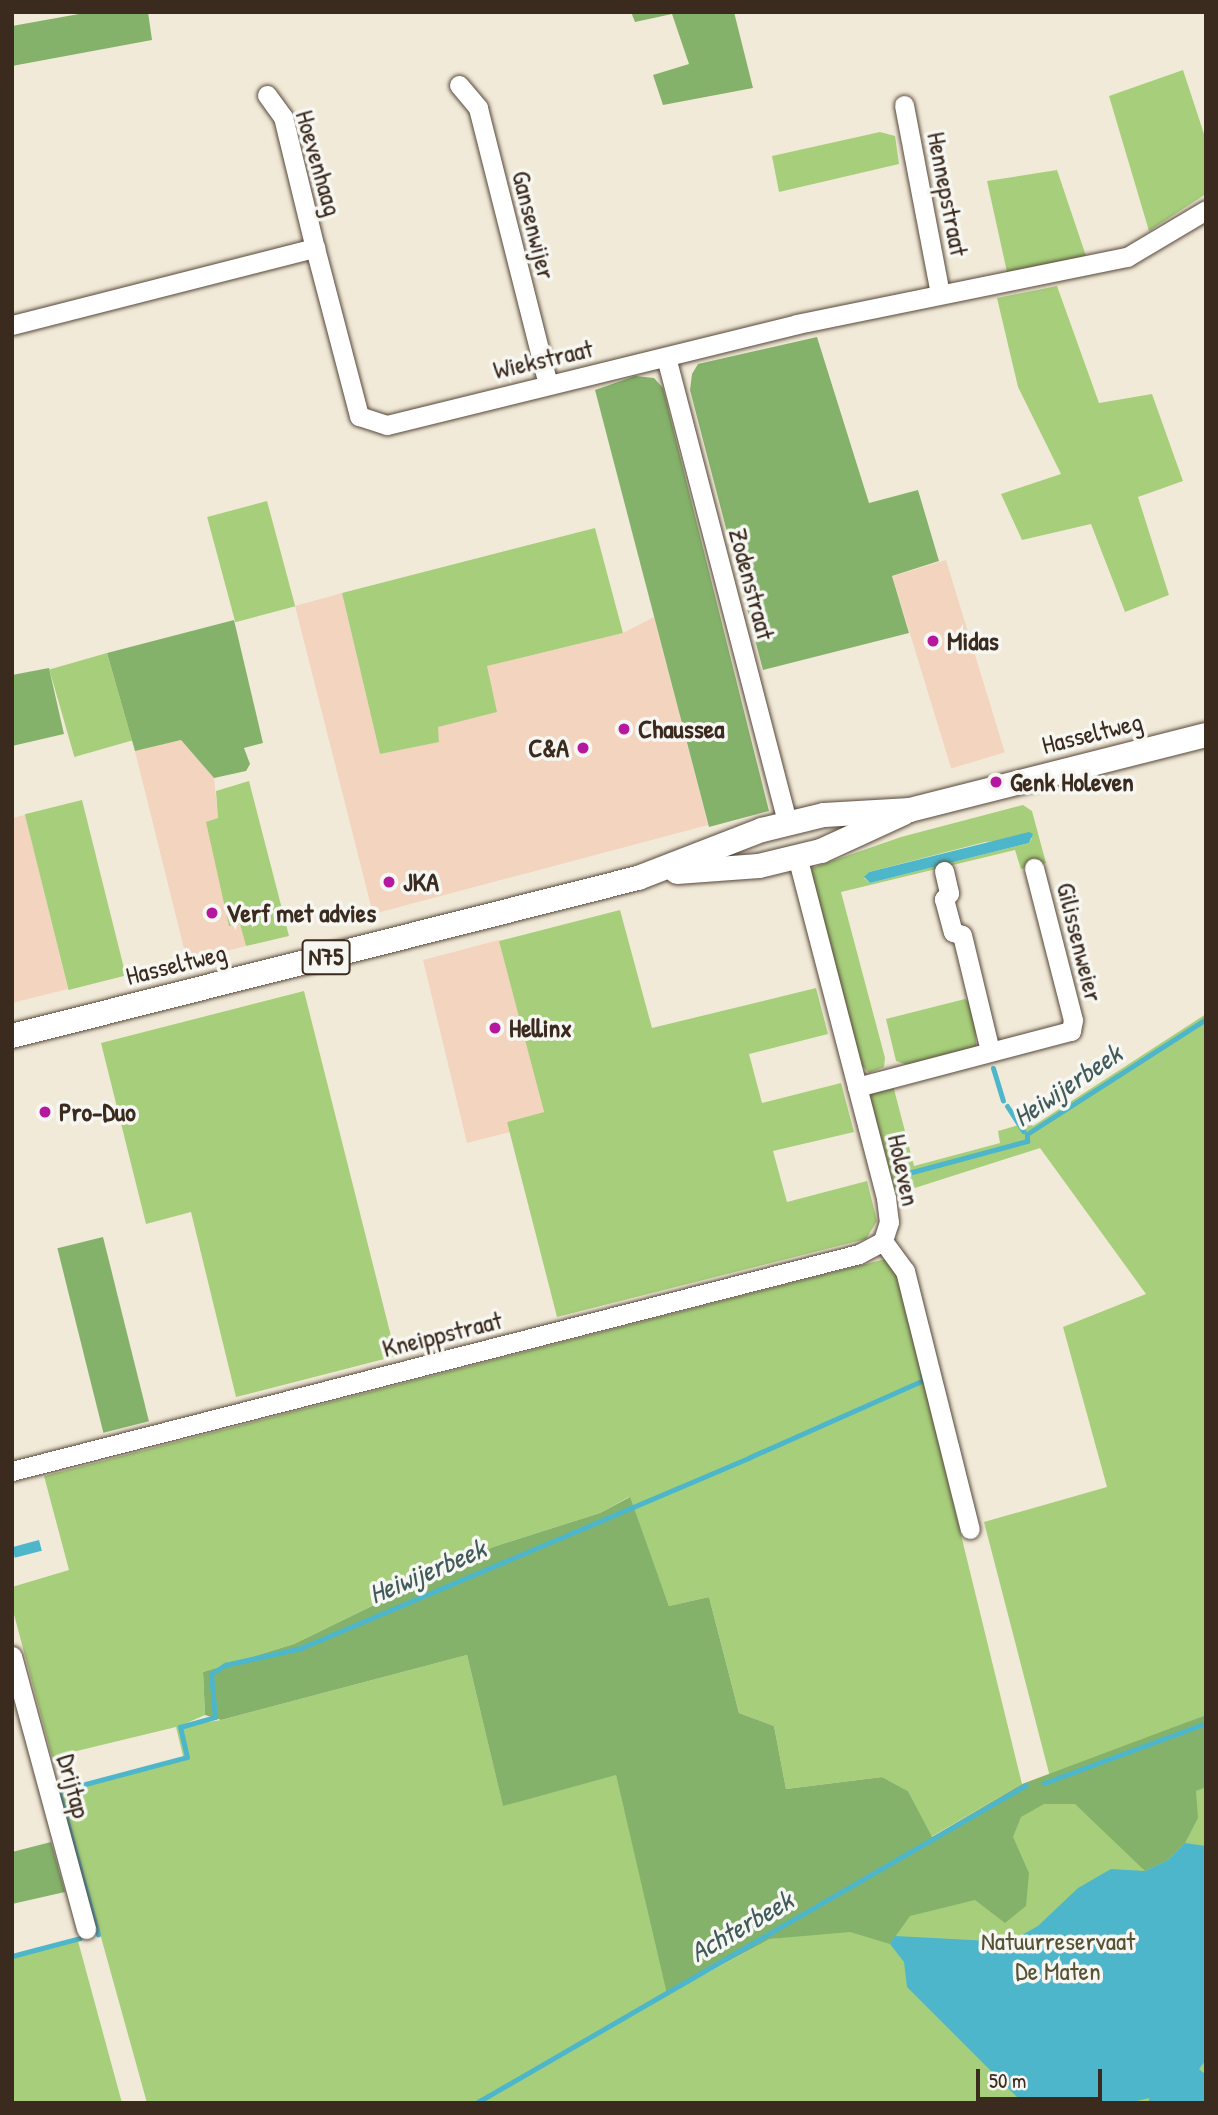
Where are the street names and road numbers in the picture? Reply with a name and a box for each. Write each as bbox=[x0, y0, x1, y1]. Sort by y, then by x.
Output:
street label: Hoevenhaag bbox=[289, 107, 349, 219]
street label: Hennepstraat bbox=[921, 129, 975, 259]
street label: Gansenwijer bbox=[505, 167, 563, 283]
street label: Wiekstraat bbox=[490, 332, 596, 386]
street label: Zodenstraat bbox=[722, 525, 782, 643]
street label: Hasseltweg bbox=[1038, 705, 1146, 761]
street label: Gilissenweier bbox=[1050, 879, 1110, 1005]
street label: Hasseltweg bbox=[122, 936, 230, 992]
road number: N75 bbox=[302, 937, 350, 978]
street label: Holeven bbox=[881, 1131, 927, 1209]
street label: Kneippstraat bbox=[379, 1304, 505, 1364]
street label: Drijtap bbox=[51, 1751, 97, 1821]

